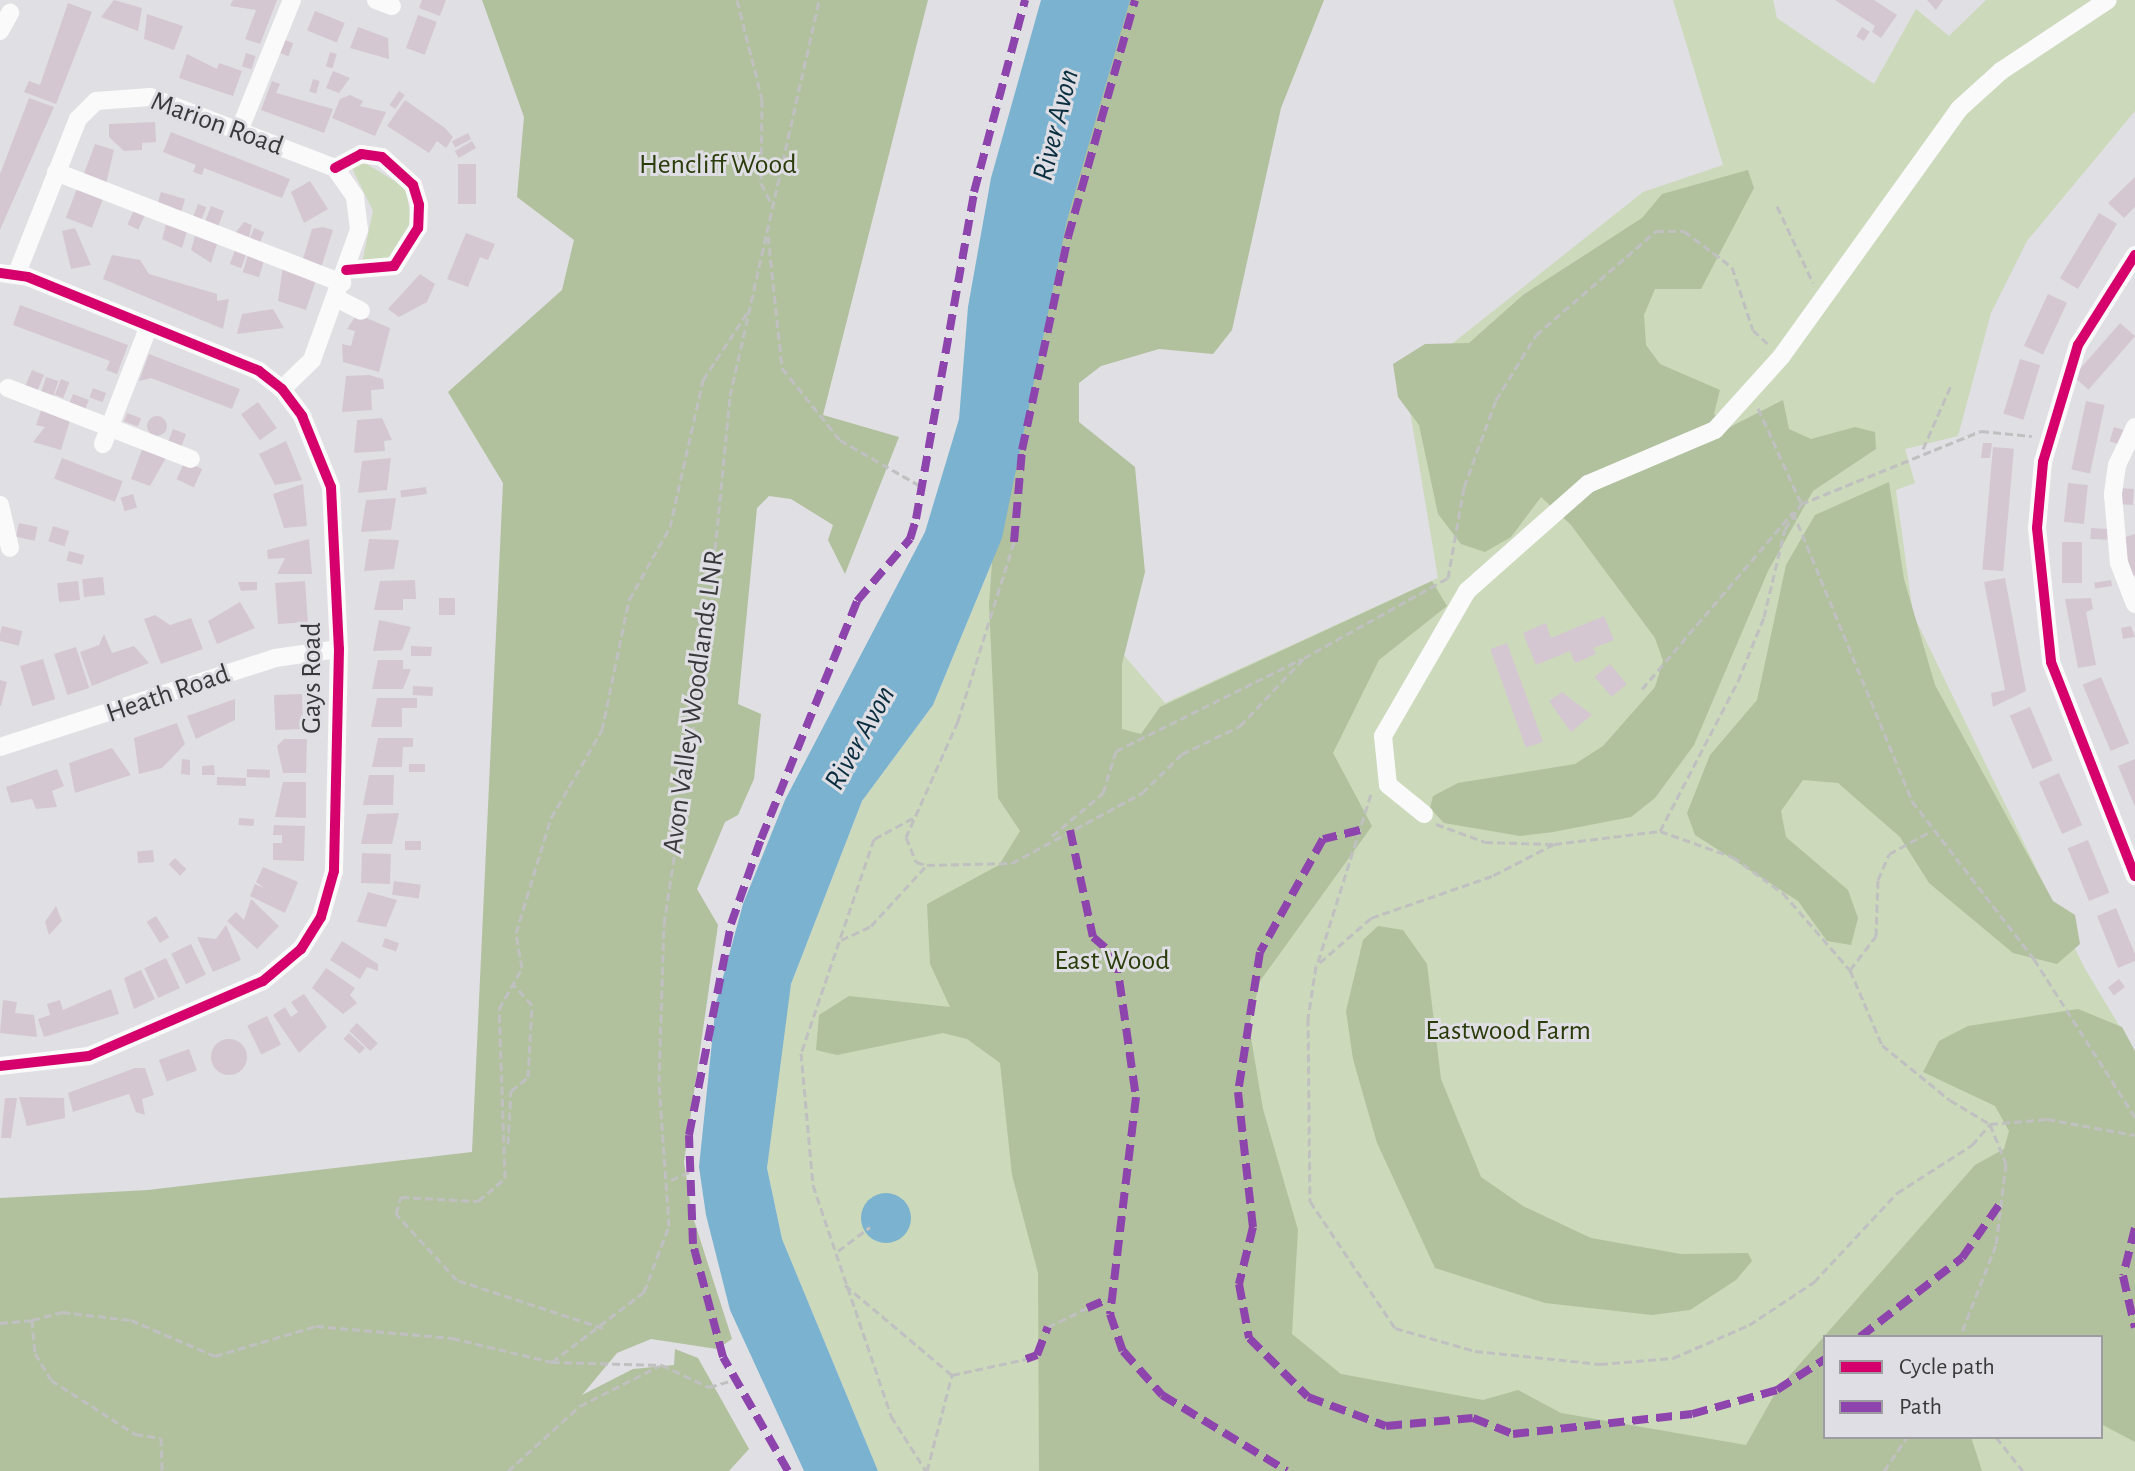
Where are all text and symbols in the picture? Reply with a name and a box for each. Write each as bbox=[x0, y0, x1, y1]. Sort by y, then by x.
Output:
water label: River Avon bbox=[1025, 65, 1087, 185]
street label: Marion Road bbox=[146, 85, 288, 163]
park label: Hencliff Wood bbox=[639, 148, 797, 182]
street label: Avon Valley Woodlands LNR bbox=[656, 548, 732, 856]
street label: Gays Road bbox=[295, 622, 329, 734]
street label: Heath Road bbox=[102, 657, 234, 731]
water label: River Avon bbox=[817, 680, 903, 796]
park label: East Wood bbox=[1054, 944, 1170, 978]
park label: Eastwood Farm bbox=[1425, 1014, 1591, 1048]
legend bbox=[1823, 1335, 2103, 1439]
text: Cycle path bbox=[1899, 1355, 1995, 1379]
text: Path bbox=[1899, 1395, 1942, 1419]

